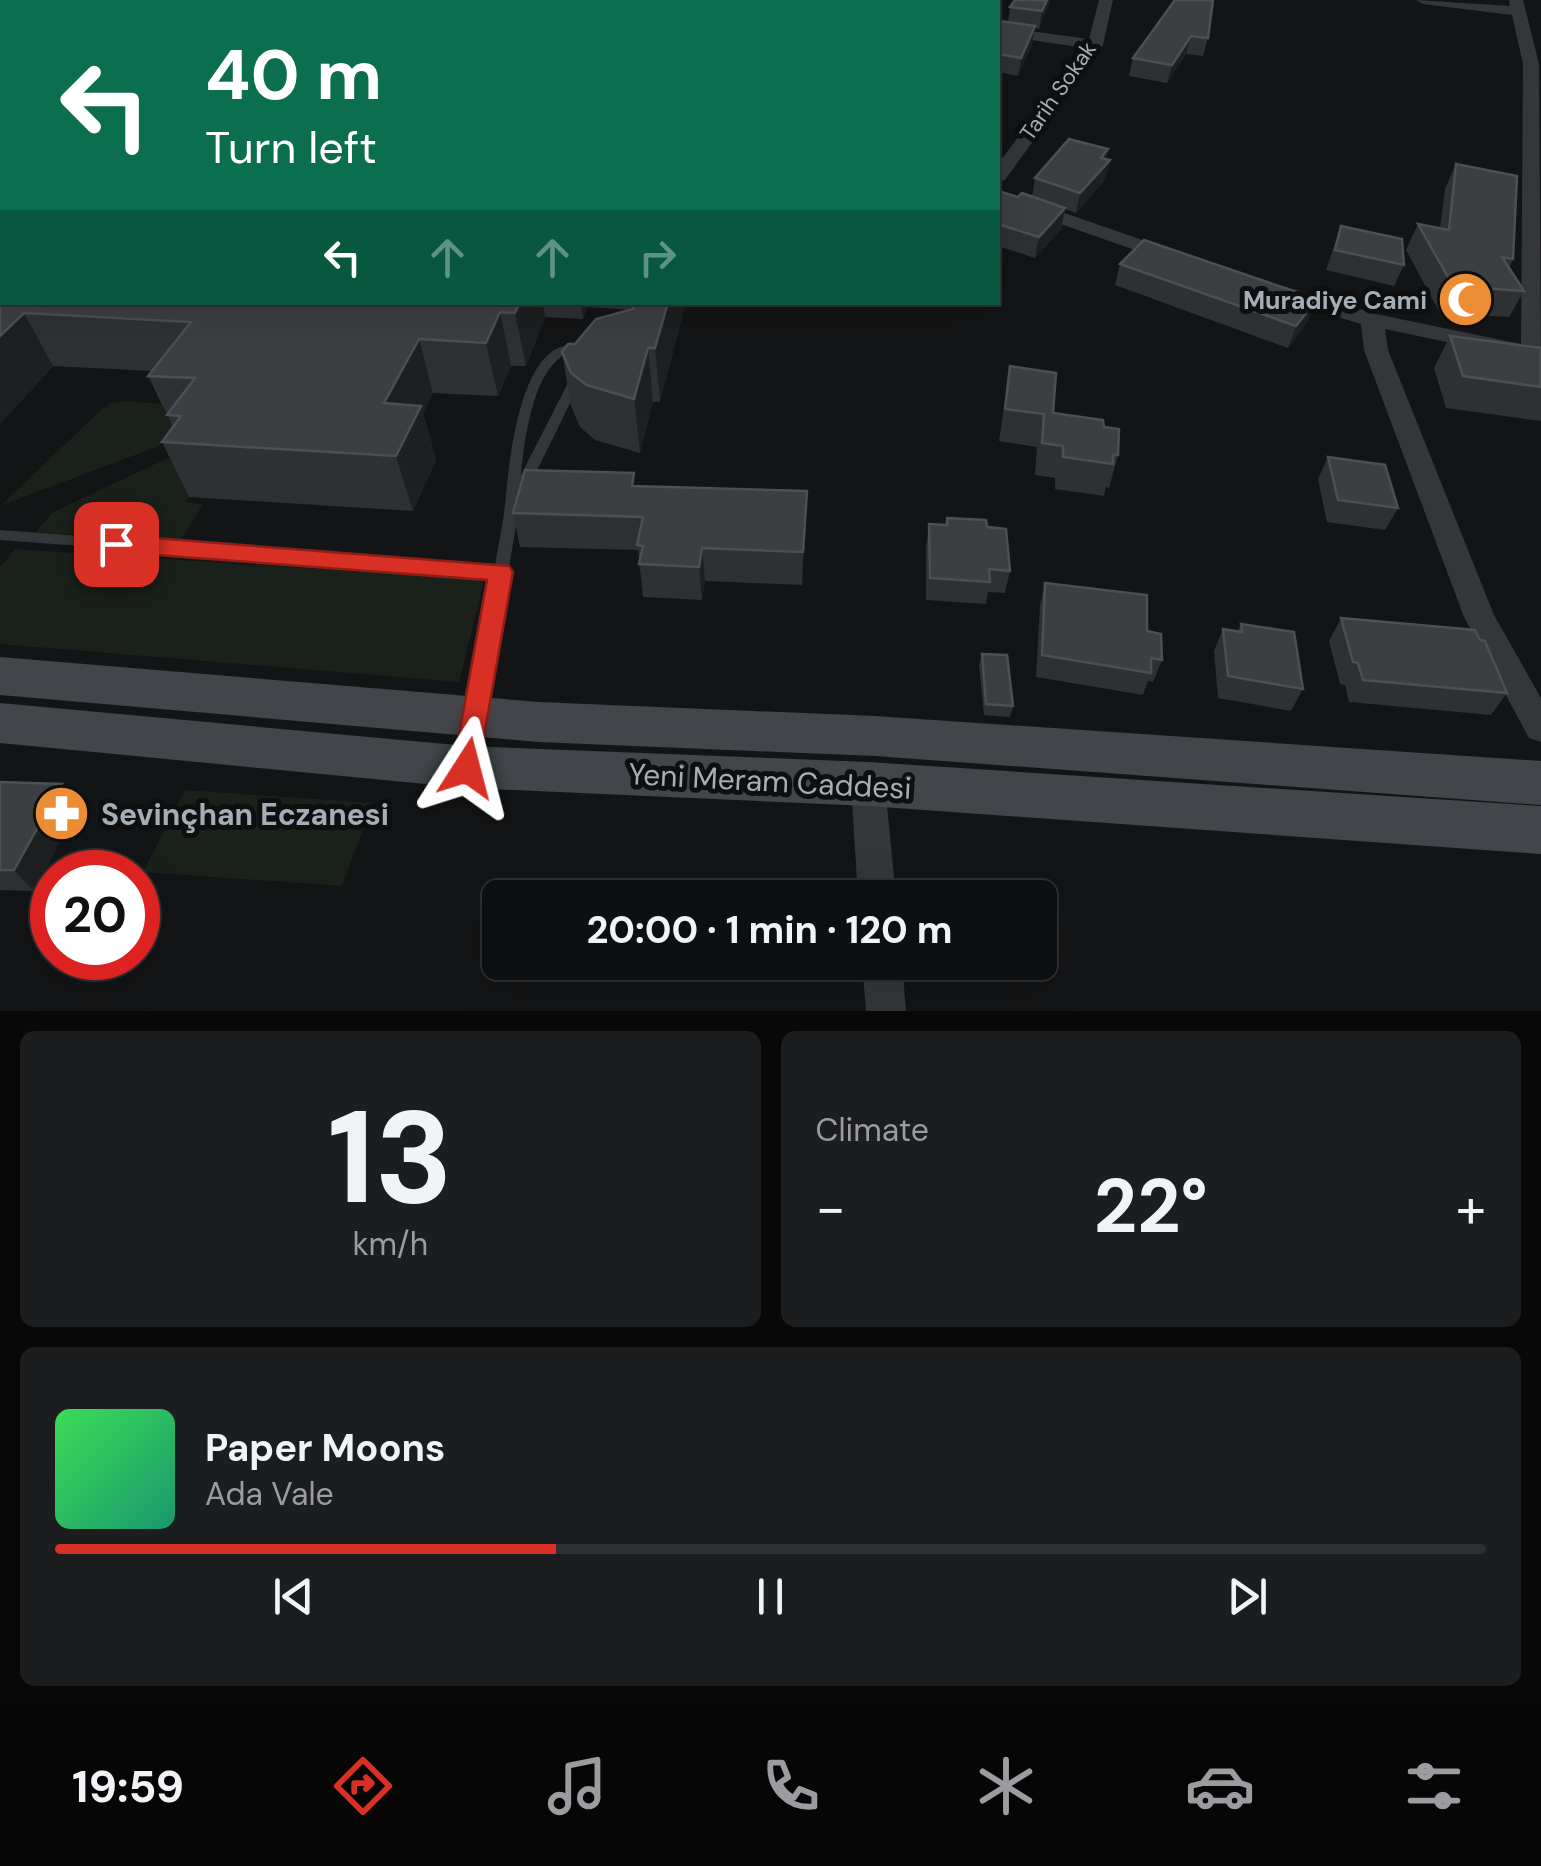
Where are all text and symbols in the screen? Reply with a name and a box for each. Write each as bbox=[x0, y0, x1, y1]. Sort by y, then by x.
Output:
text: 40 m bbox=[205, 30, 382, 121]
street label: Tarih Sokak bbox=[1013, 36, 1103, 146]
icon: left bbox=[40, 40, 170, 170]
text: Turn left bbox=[205, 118, 377, 177]
icon: left bbox=[315, 230, 370, 285]
icon: ahead bbox=[420, 230, 475, 285]
icon: ahead bbox=[525, 230, 580, 285]
icon: right bbox=[630, 230, 685, 285]
mosque icon: Muradiye Cami bbox=[1436, 270, 1496, 330]
place label: Muradiye Cami bbox=[1243, 284, 1427, 317]
pin bbox=[74, 502, 159, 587]
icon: arrive bbox=[89, 517, 144, 572]
position arrow bbox=[415, 716, 519, 820]
street label: Yeni Meram Caddesi bbox=[627, 754, 913, 808]
pharmacy icon: Sevinçhan Eczanesi bbox=[32, 784, 92, 844]
place label: Sevinçhan Eczanesi bbox=[101, 795, 389, 834]
speed limit sign: 20 bbox=[30, 850, 160, 980]
text: 20:00 · 1 min · 120 m bbox=[587, 905, 952, 955]
text: 13 bbox=[327, 1073, 453, 1242]
text: Climate bbox=[816, 1109, 929, 1151]
text: 22° bbox=[1094, 1158, 1208, 1255]
text: − bbox=[816, 1172, 846, 1244]
text: + bbox=[1456, 1172, 1486, 1244]
text: km/h bbox=[352, 1223, 428, 1265]
text: Paper Moons bbox=[205, 1423, 445, 1473]
text: Ada Vale bbox=[205, 1473, 334, 1515]
icon: previous bbox=[266, 1569, 321, 1624]
icon: pause bbox=[743, 1569, 798, 1624]
icon: next bbox=[1220, 1569, 1275, 1624]
icon: directions bbox=[328, 1751, 398, 1821]
icon: music bbox=[542, 1751, 612, 1821]
icon: phone bbox=[756, 1751, 826, 1821]
icon: climate bbox=[971, 1751, 1041, 1821]
icon: car bbox=[1185, 1751, 1255, 1821]
icon: filters bbox=[1399, 1751, 1469, 1821]
text: 19:59 bbox=[72, 1757, 184, 1816]

